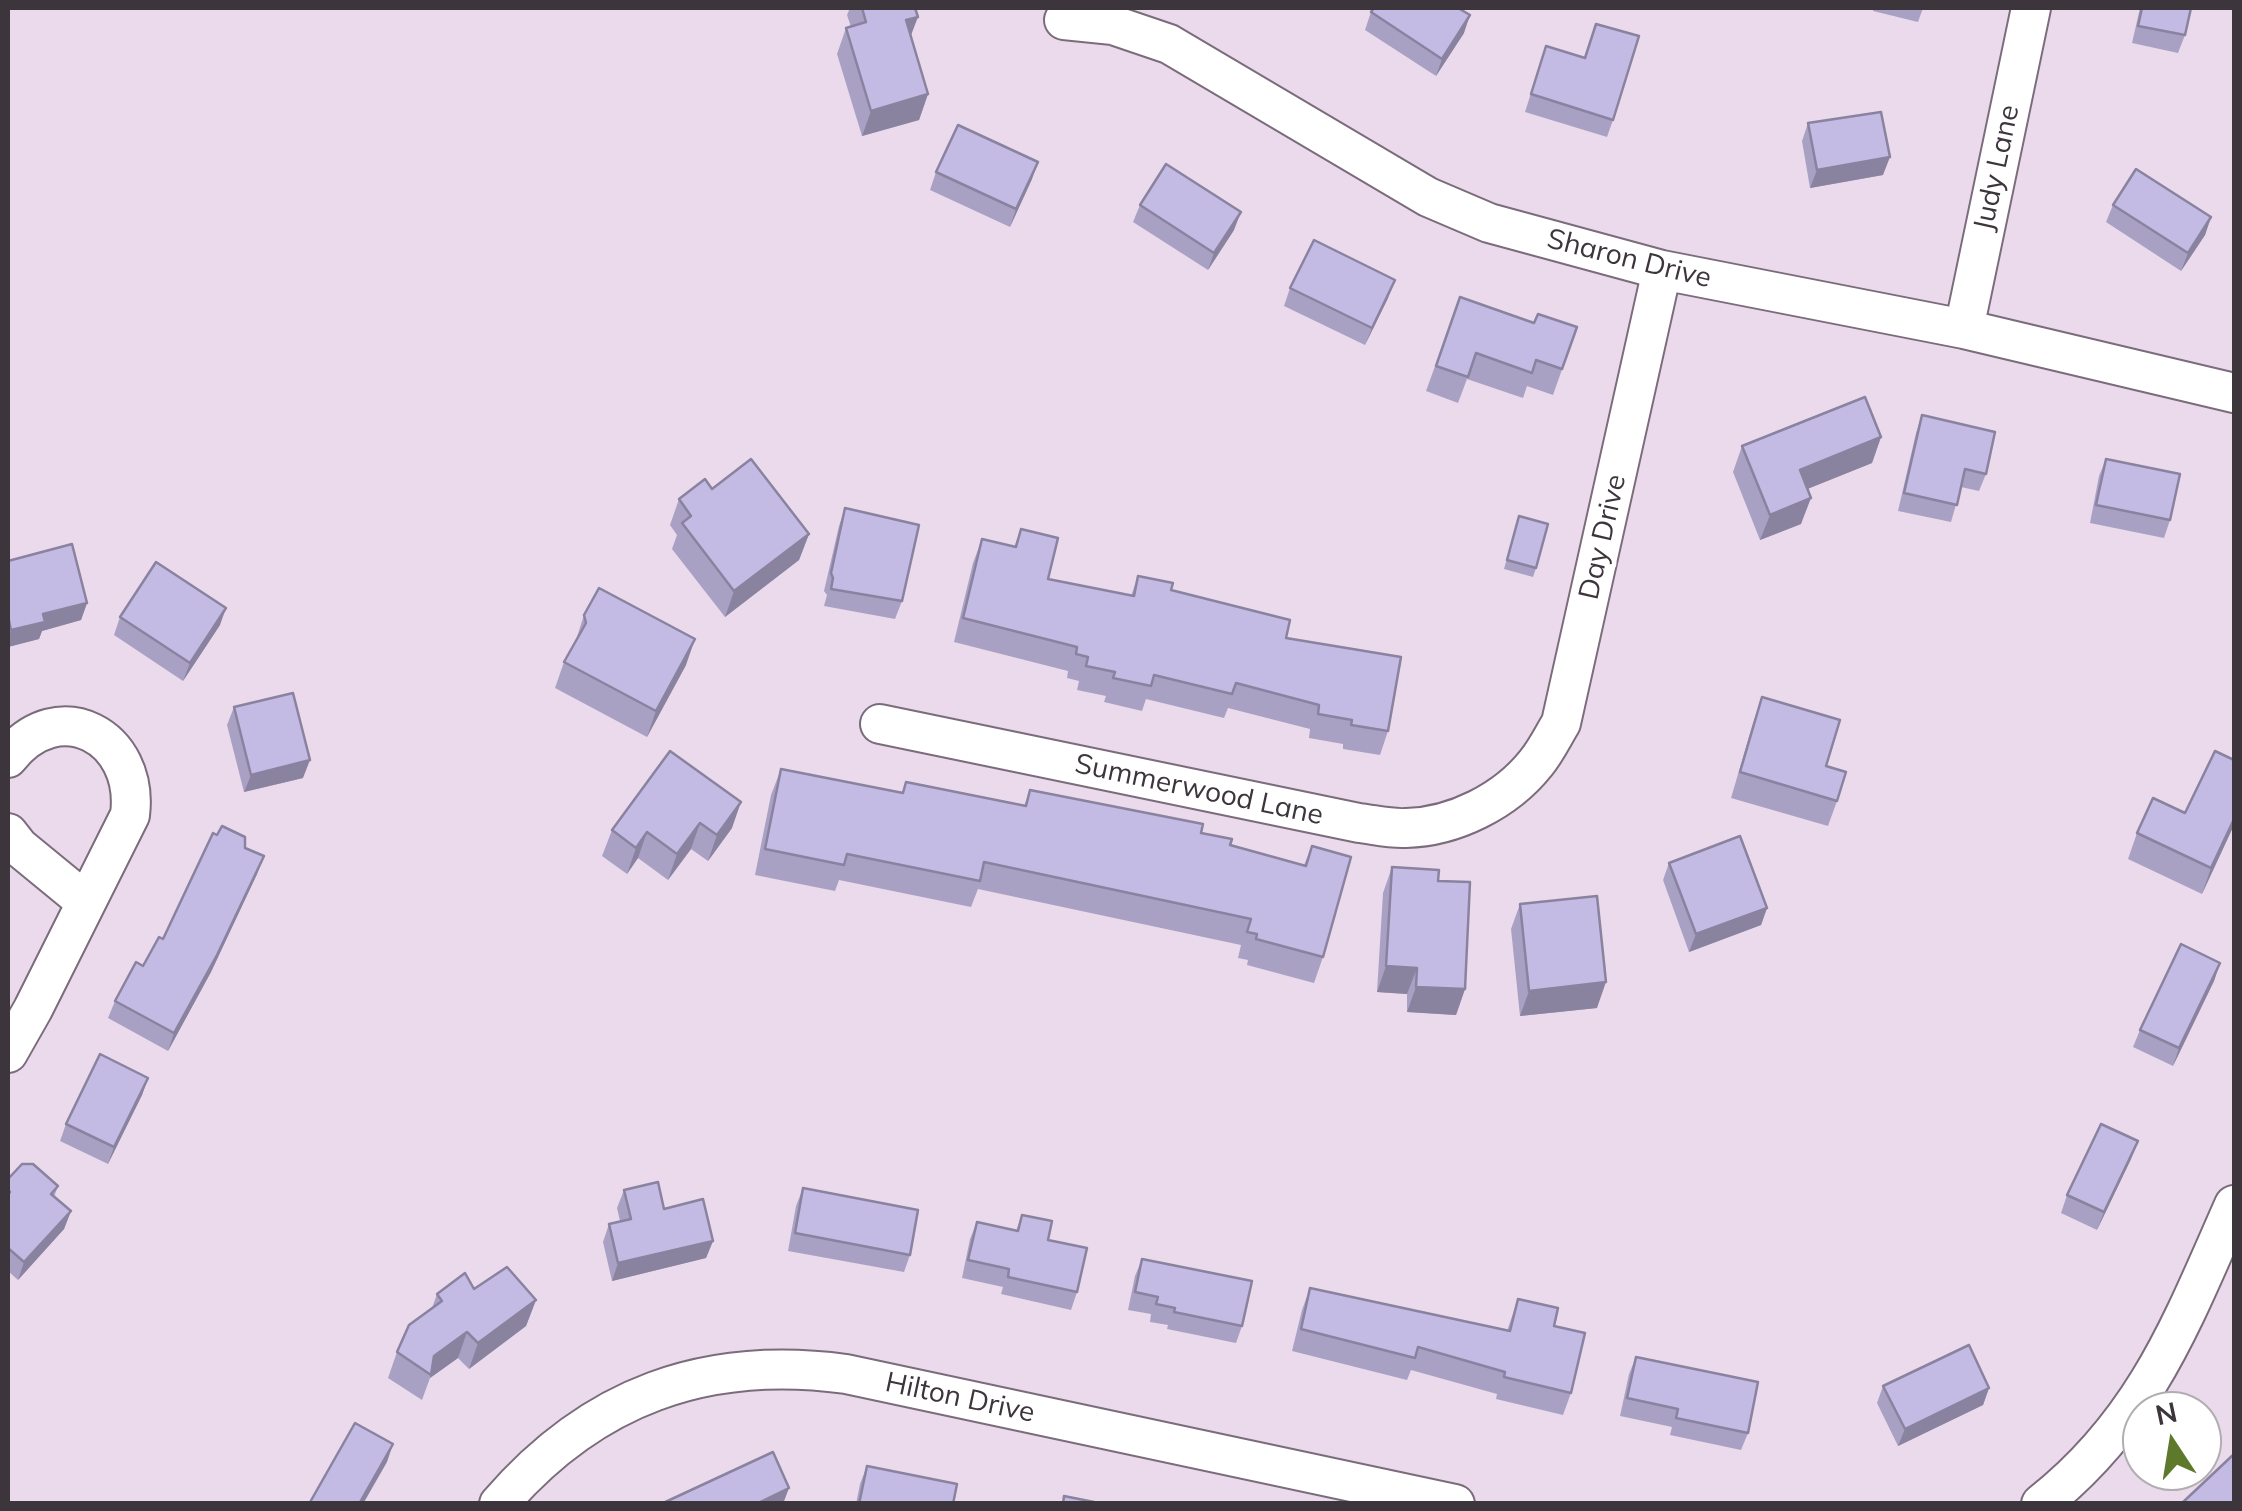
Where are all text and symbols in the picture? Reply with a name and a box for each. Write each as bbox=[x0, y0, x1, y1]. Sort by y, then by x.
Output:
street label: Judy Lane bbox=[1967, 102, 2027, 234]
street label: Sharon Drive bbox=[1543, 222, 1715, 296]
street label: Day Drive bbox=[1572, 471, 1634, 603]
street label: Summerwood Lane bbox=[1072, 747, 1326, 833]
street label: Hilton Drive bbox=[882, 1366, 1038, 1430]
north arrow bbox=[2122, 1391, 2222, 1491]
text: N bbox=[2152, 1394, 2180, 1432]

